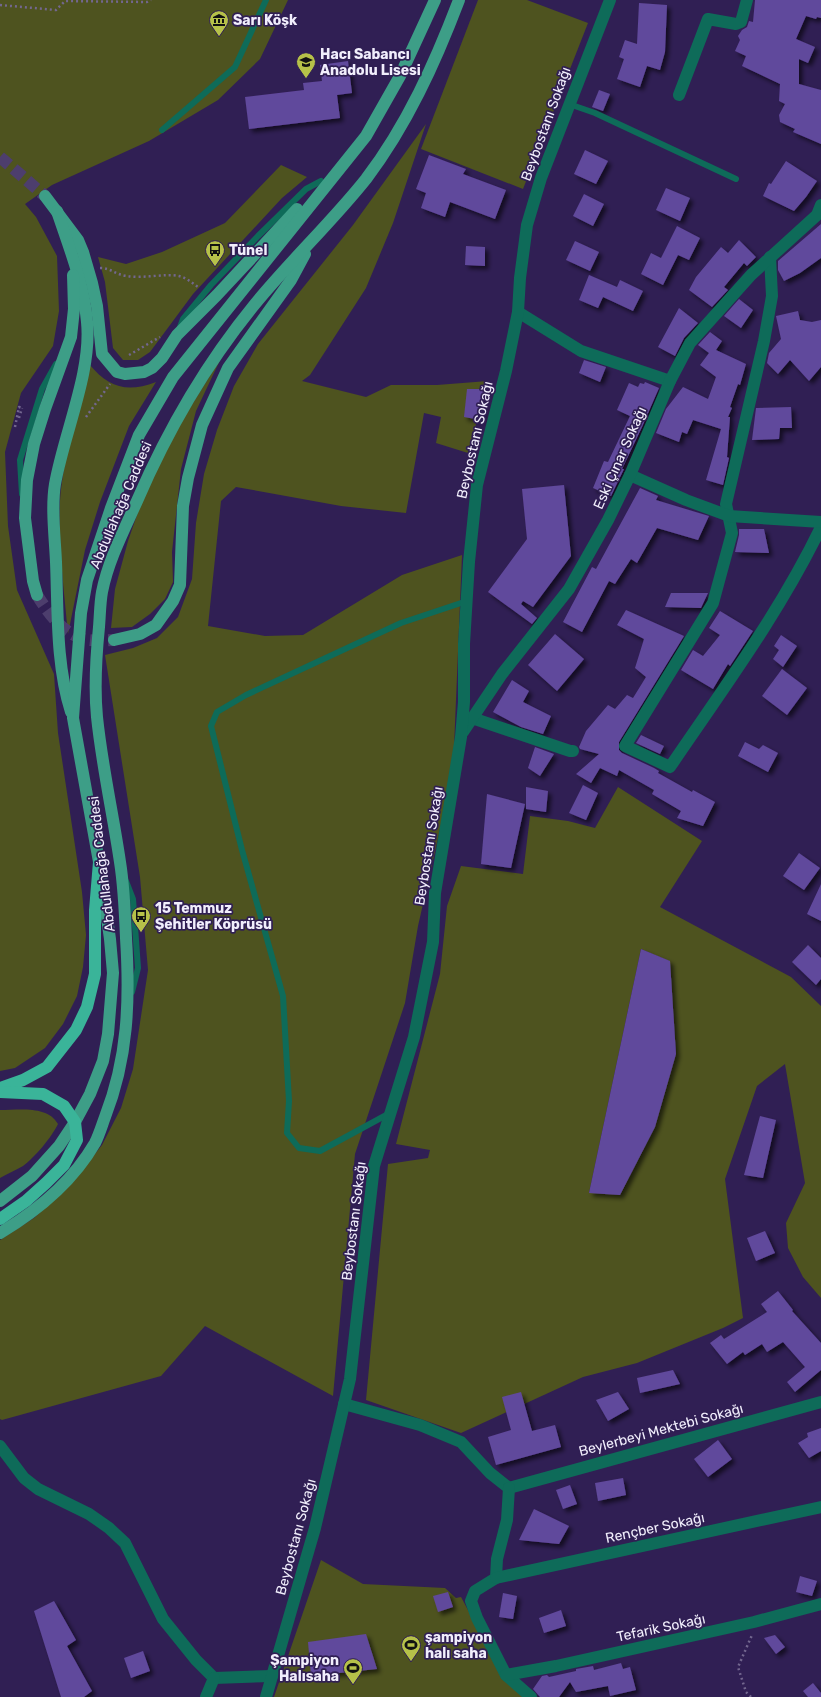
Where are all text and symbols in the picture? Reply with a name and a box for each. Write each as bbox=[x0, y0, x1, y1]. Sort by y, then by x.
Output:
museum icon: Sarı Köşk bbox=[208, 9, 230, 37]
place label: Sarı Köşk bbox=[233, 12, 298, 29]
place label: Hacı Sabancı Anadolu Lisesi bbox=[320, 46, 421, 79]
school or university icon: Hacı Sabancı Anadolu Lisesi bbox=[295, 51, 317, 79]
street label: Beybostanı Sokağı bbox=[517, 65, 575, 183]
bus stop icon: Tünel bbox=[204, 239, 226, 267]
place label: Tünel bbox=[229, 242, 267, 259]
street label: Beybostanı Sokağı bbox=[453, 380, 497, 500]
street label: Eski Çınar Sokağı bbox=[590, 404, 650, 512]
street label: Abdullahağa Caddesi bbox=[86, 439, 156, 571]
street label: Beybostanı Sokağı bbox=[411, 785, 447, 907]
street label: Abdullahağa Caddesi bbox=[85, 795, 119, 933]
place label: 15 Temmuz Şehitler Köprüsü bbox=[155, 900, 272, 933]
bus stop icon: 15 Temmuz Şehitler Köprüsü bbox=[130, 905, 152, 933]
street label: Beybostanı Sokağı bbox=[338, 1160, 370, 1282]
street label: Beylerbeyi Mektebi Sokağı bbox=[577, 1400, 745, 1460]
street label: Beybostanı Sokağı bbox=[272, 1477, 320, 1597]
street label: Rençber Sokağı bbox=[604, 1509, 706, 1547]
street label: Tefarik Sokağı bbox=[615, 1610, 707, 1646]
place label: şampiyon halı saha bbox=[425, 1629, 492, 1662]
sports icon: şampiyon halı saha bbox=[400, 1634, 422, 1662]
place label: Şampiyon Halısaha bbox=[270, 1652, 339, 1685]
sports icon: Şampiyon Halısaha bbox=[342, 1657, 364, 1685]

